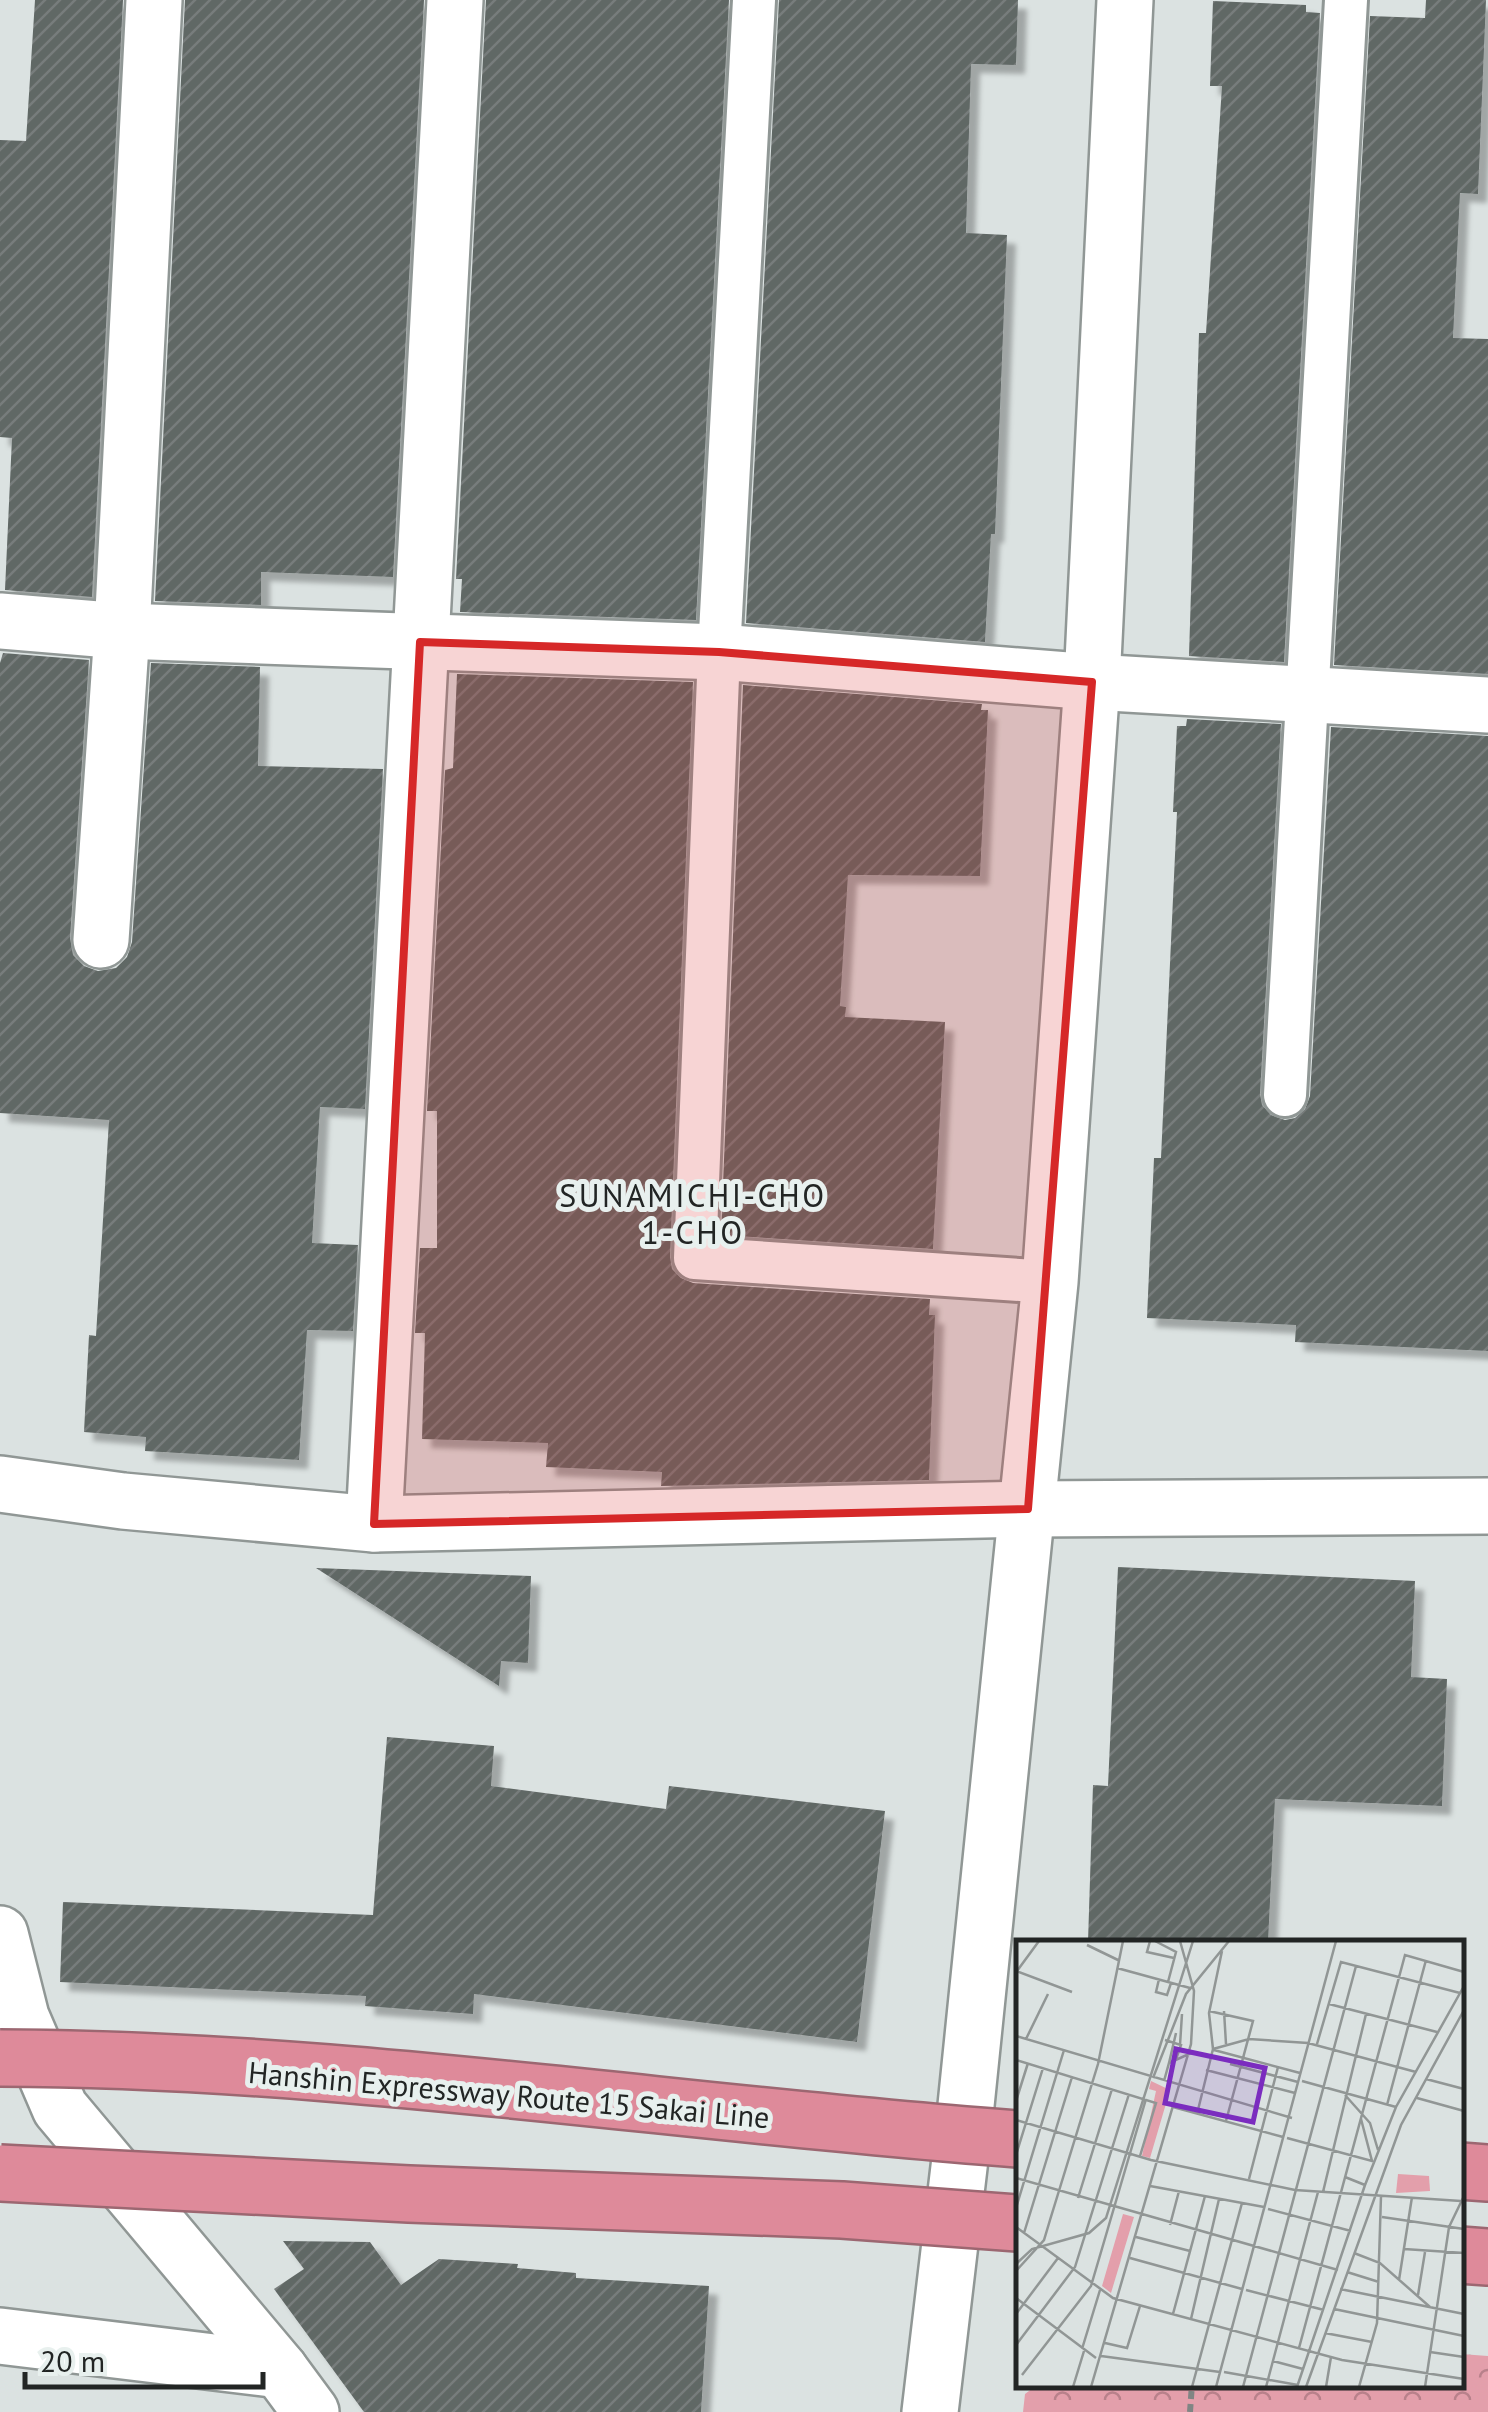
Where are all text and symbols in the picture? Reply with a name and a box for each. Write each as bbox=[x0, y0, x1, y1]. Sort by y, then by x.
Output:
district label: SUNAMICHI-CHO 1-CHO bbox=[559, 1174, 827, 1253]
inset map bbox=[1016, 1940, 1463, 2387]
street label: Hanshin Expressway Route 15 Sakai Line bbox=[247, 2052, 771, 2136]
scale bar bbox=[25, 2327, 262, 2389]
text: 20 m bbox=[40, 2341, 105, 2380]

